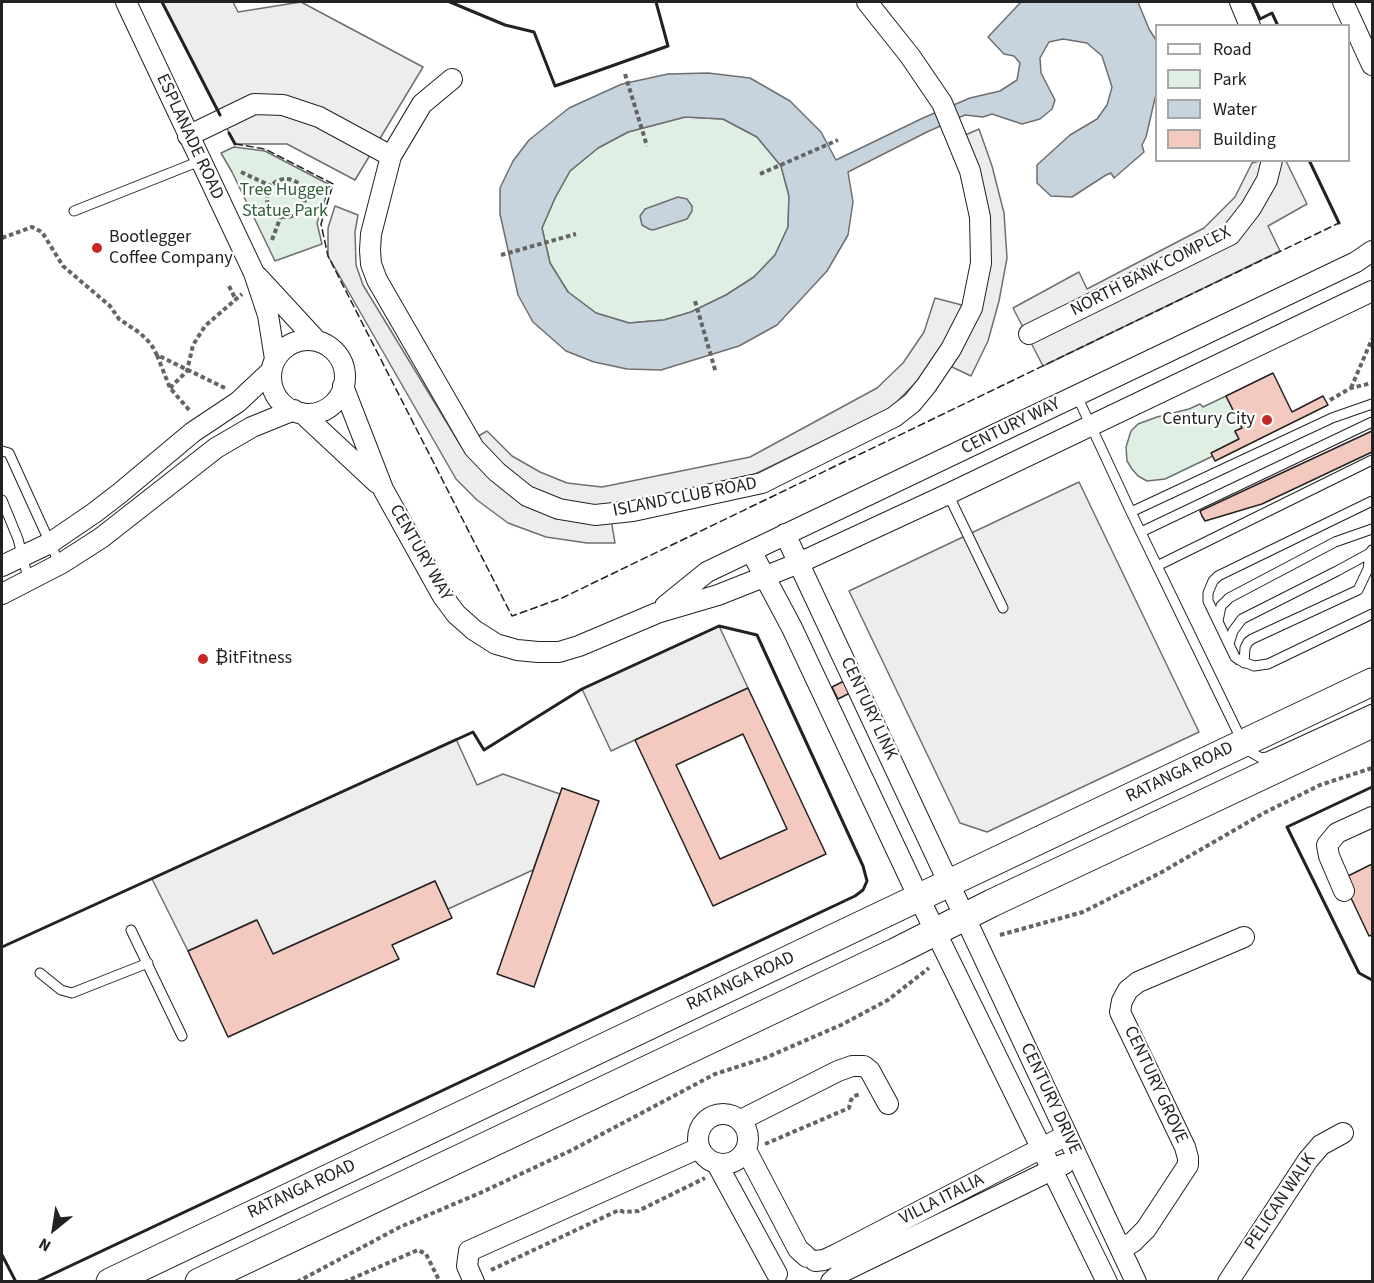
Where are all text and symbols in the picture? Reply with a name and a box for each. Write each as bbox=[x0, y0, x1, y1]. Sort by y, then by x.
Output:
legend bbox=[1155, 24, 1350, 162]
text: Road bbox=[1213, 37, 1252, 62]
text: Park bbox=[1213, 67, 1247, 92]
street label: ESPLANADE ROAD bbox=[150, 71, 228, 203]
text: Water bbox=[1213, 97, 1257, 122]
text: Building bbox=[1213, 127, 1276, 152]
park label: Tree Hugger Statue Park bbox=[240, 180, 330, 222]
street label: NORTH BANK COMPLEX bbox=[1067, 222, 1235, 322]
place label: Bootlegger Coffee Company bbox=[109, 227, 233, 270]
marker: Bootlegger Coffee Company bbox=[90, 241, 104, 255]
street label: CENTURY WAY bbox=[958, 394, 1064, 460]
place label: Century City bbox=[1162, 409, 1255, 431]
marker: Century City bbox=[1260, 413, 1274, 427]
street label: ISLAND CLUB ROAD bbox=[611, 473, 759, 523]
street label: CENTURY WAY bbox=[384, 501, 456, 605]
place label: ₿itFitness bbox=[215, 648, 292, 670]
marker: ₿itFitness bbox=[196, 652, 210, 666]
street label: CENTURY LINK bbox=[835, 654, 901, 764]
street label: RATANGA ROAD bbox=[1123, 738, 1237, 808]
street label: RATANGA ROAD bbox=[684, 948, 798, 1016]
street label: CENTURY GROVE bbox=[1118, 1023, 1192, 1147]
street label: CENTURY DRIVE bbox=[1015, 1040, 1085, 1158]
street label: PELICAN WALK bbox=[1241, 1150, 1321, 1254]
street label: RATANGA ROAD bbox=[245, 1156, 359, 1224]
street label: VILLA ITALIA bbox=[896, 1170, 988, 1230]
north arrow bbox=[24, 1199, 84, 1259]
text: N bbox=[35, 1232, 55, 1257]

